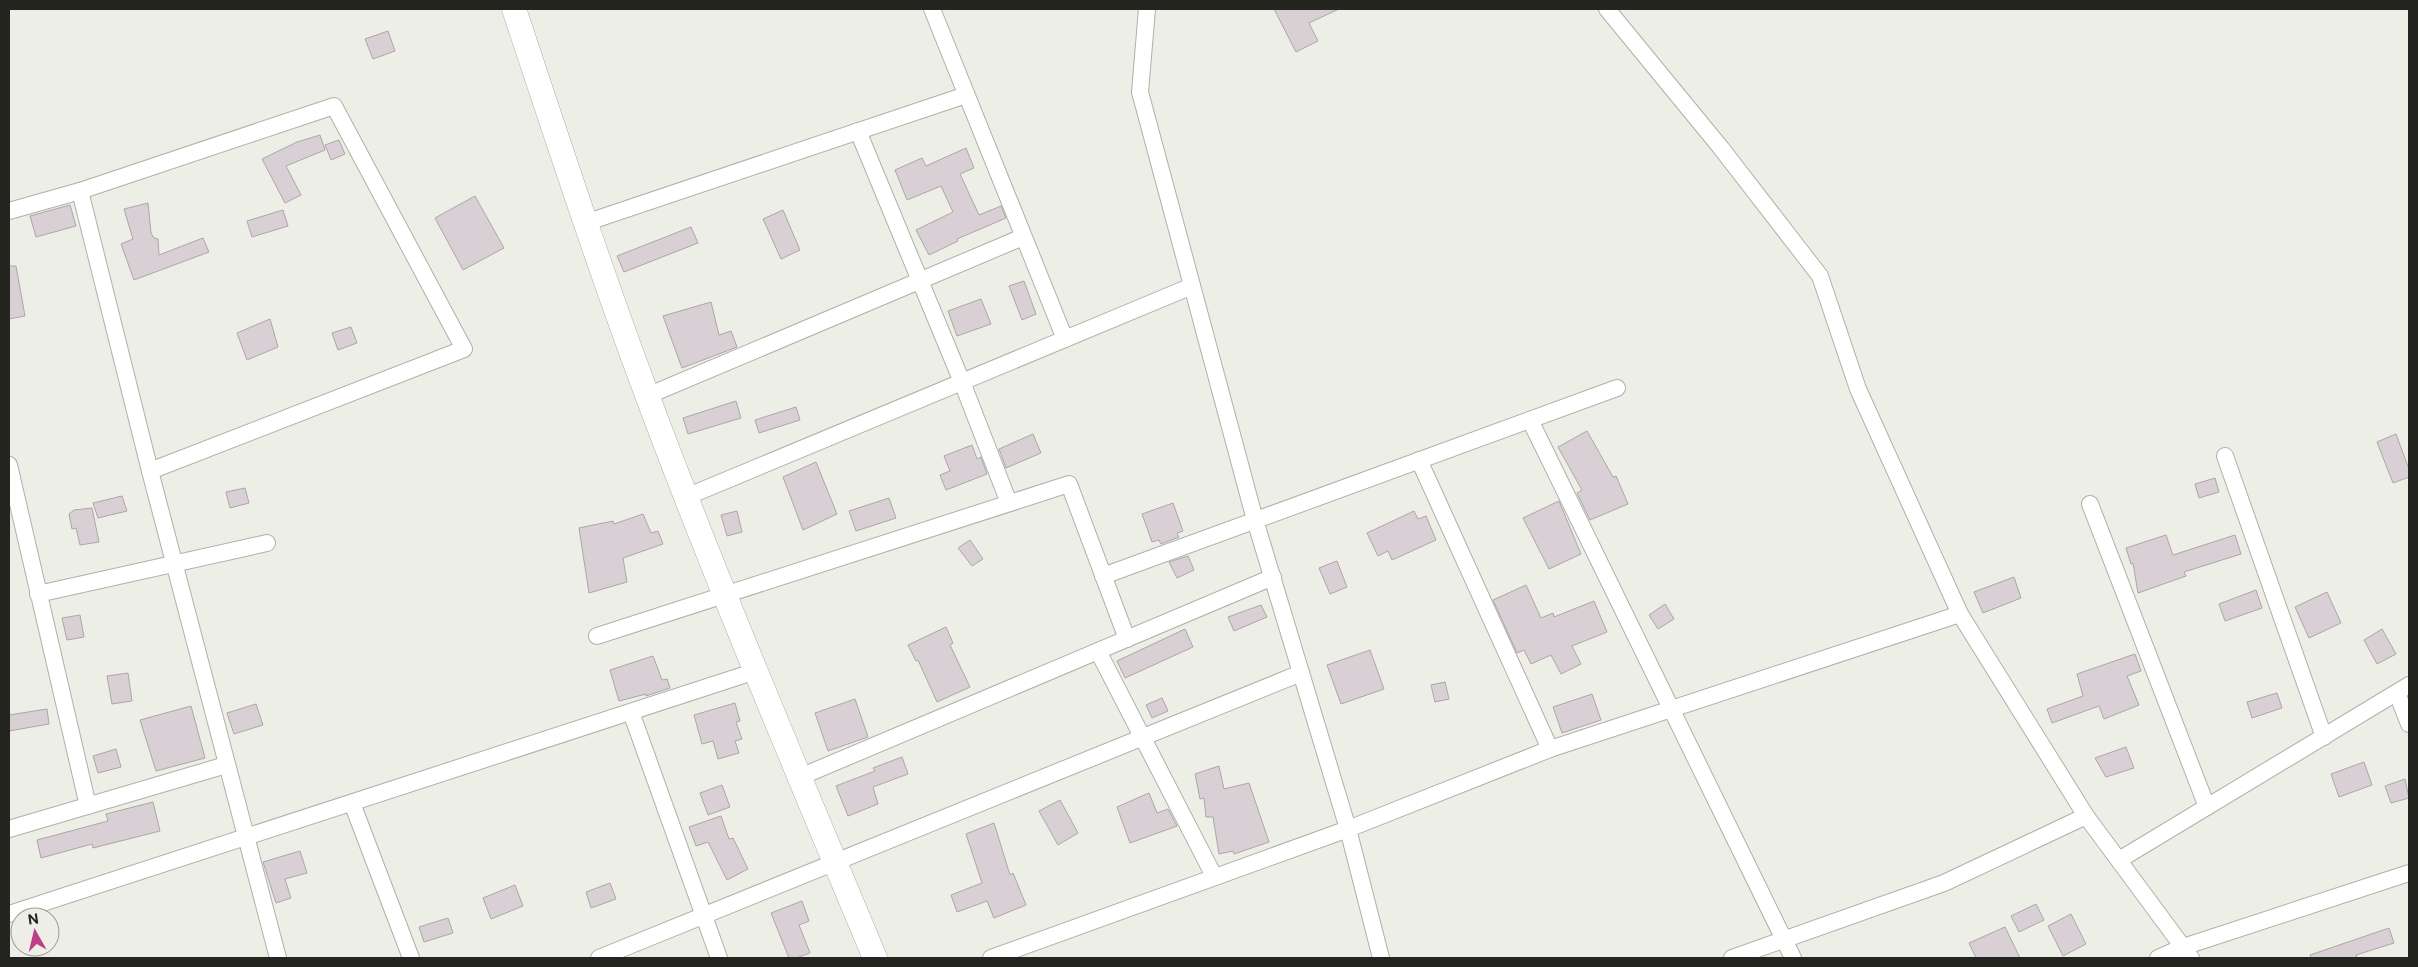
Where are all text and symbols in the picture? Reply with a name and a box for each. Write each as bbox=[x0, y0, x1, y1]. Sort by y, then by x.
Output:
north arrow bbox=[10, 907, 60, 957]
text: N bbox=[27, 910, 40, 928]

